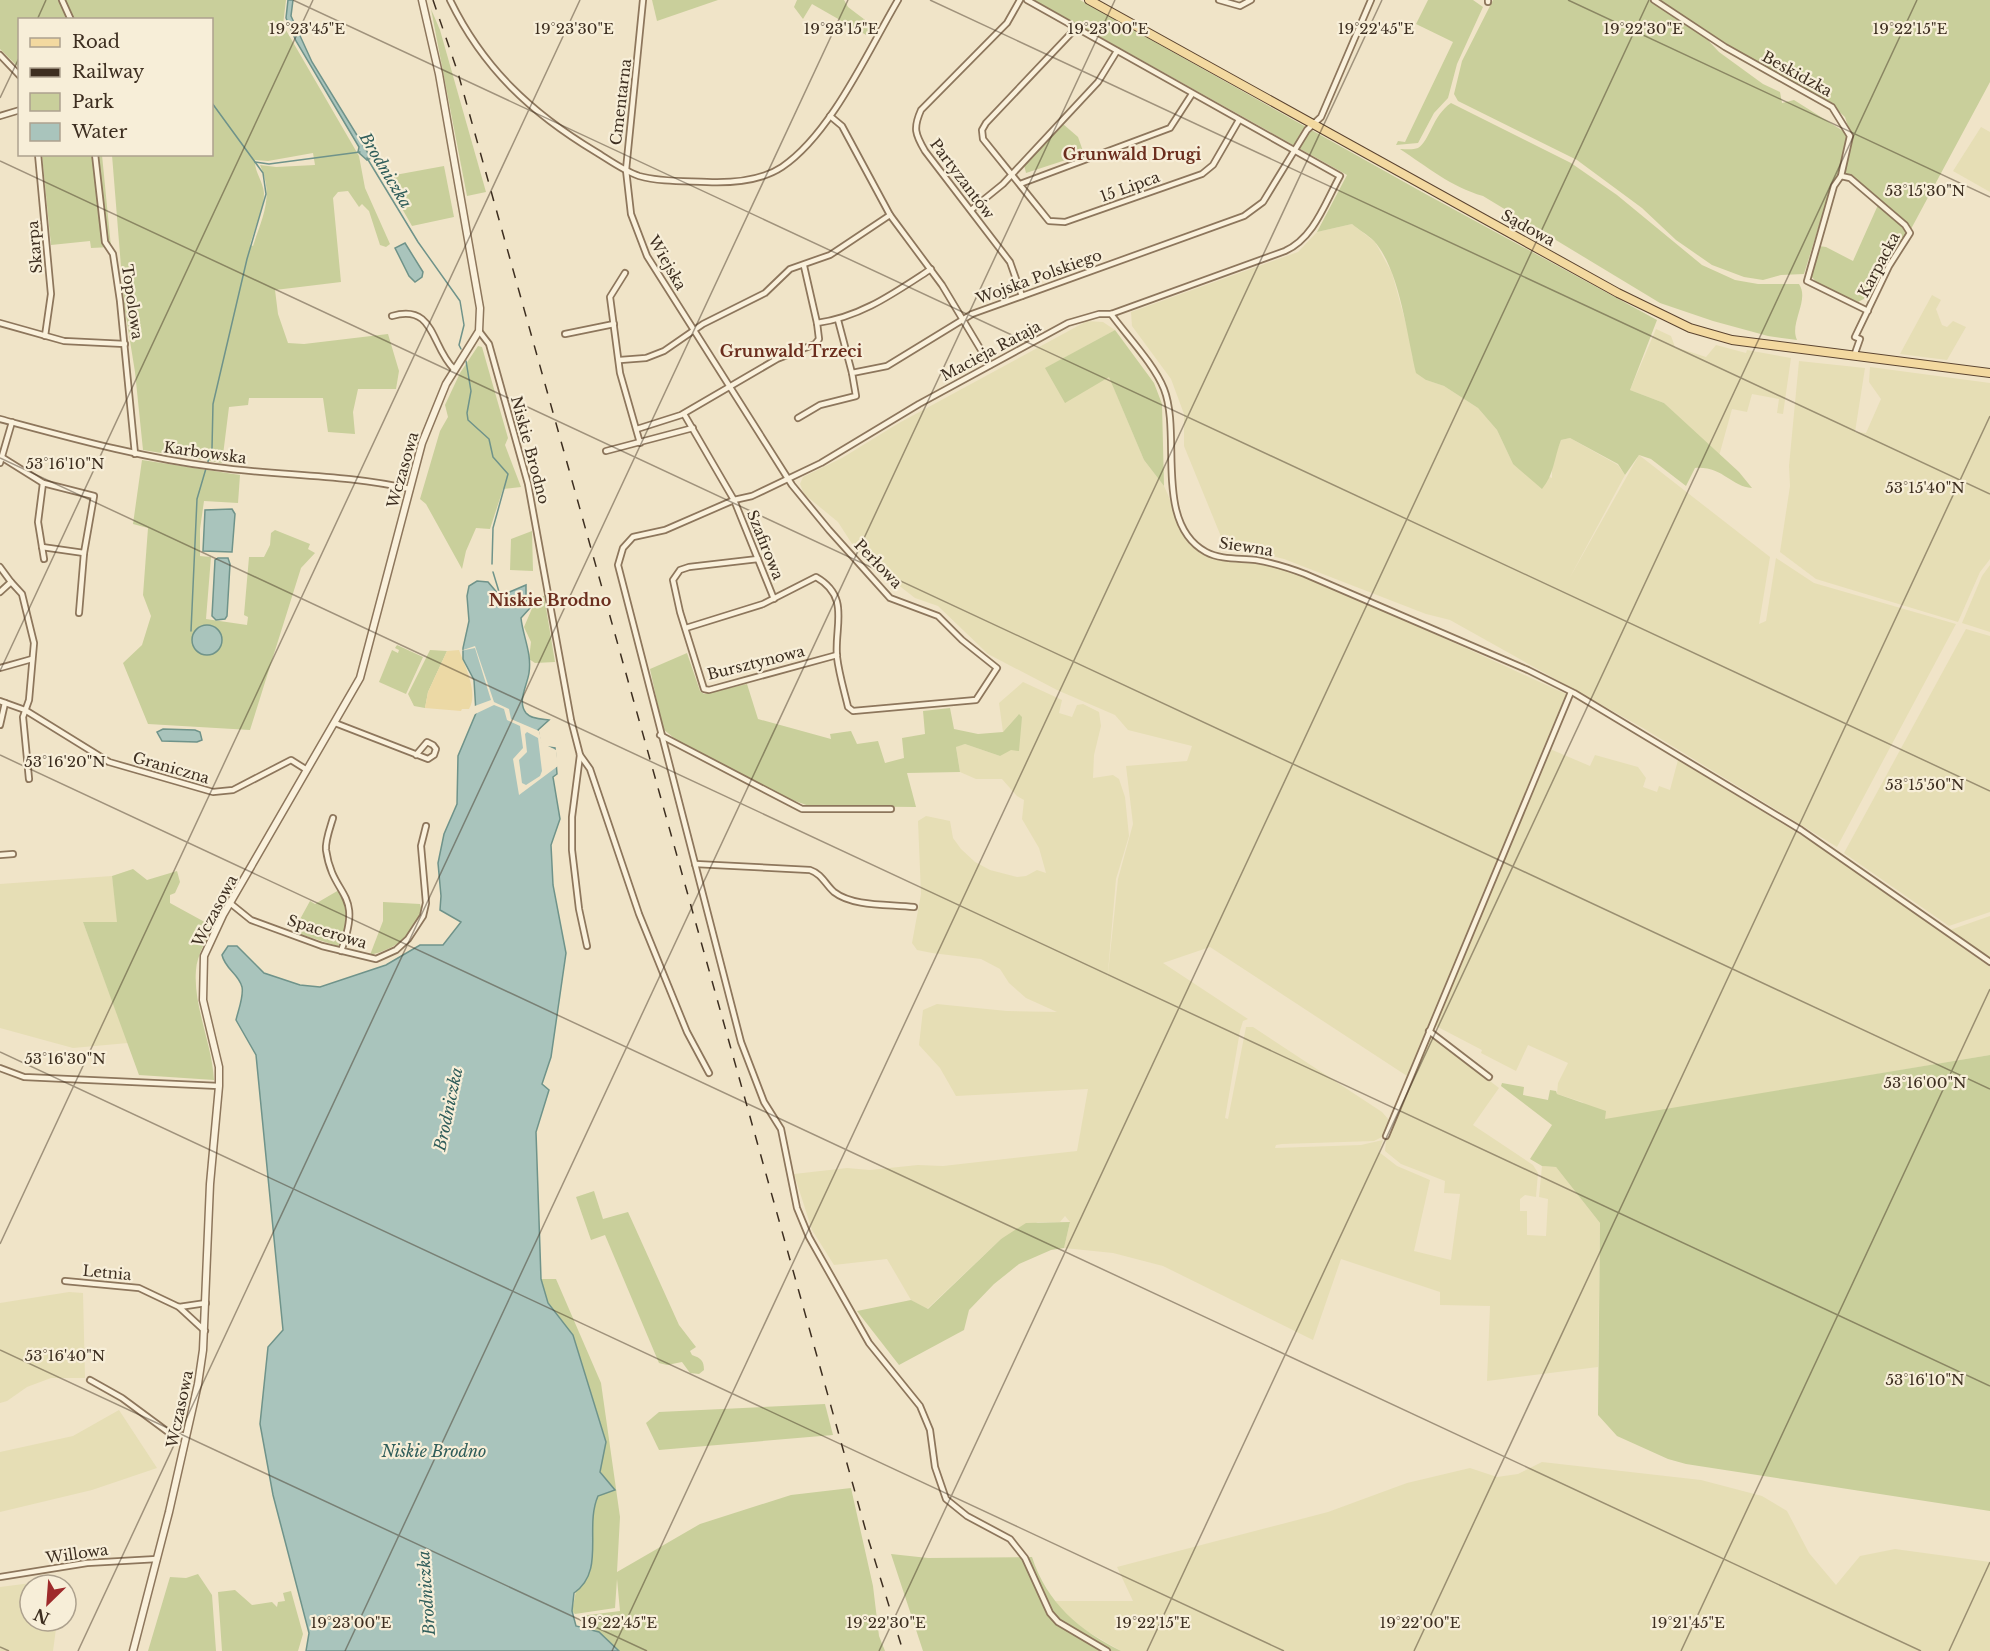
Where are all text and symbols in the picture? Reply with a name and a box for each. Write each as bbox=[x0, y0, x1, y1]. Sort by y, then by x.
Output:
legend bbox=[18, 18, 213, 156]
text: 19°23'45"E bbox=[269, 19, 345, 38]
text: 19°23'30"E bbox=[534, 19, 614, 38]
text: 19°23'15"E bbox=[804, 19, 879, 38]
text: 19°23'00"E bbox=[1067, 19, 1149, 38]
text: 19°22'45"E bbox=[1338, 19, 1414, 38]
text: 19°22'30"E bbox=[1603, 19, 1683, 38]
text: 19°22'15"E bbox=[1873, 19, 1948, 38]
text: Road bbox=[72, 31, 120, 53]
street label: Beskidzka bbox=[1759, 47, 1836, 101]
street label: Cmentarna bbox=[606, 57, 635, 146]
text: Railway bbox=[72, 61, 145, 83]
text: Park bbox=[72, 91, 114, 113]
text: Water bbox=[71, 121, 128, 143]
water label: Brodniczka bbox=[355, 128, 416, 212]
street label: Partyzantów bbox=[926, 135, 999, 223]
district label: Grunwald Drugi bbox=[1063, 144, 1201, 164]
street label: 15 Lipca bbox=[1097, 167, 1163, 206]
text: 53°15'30"N bbox=[1885, 181, 1965, 200]
street label: Sądowa bbox=[1498, 205, 1559, 250]
street label: Skarpa bbox=[23, 219, 46, 274]
street label: Karpacka bbox=[1853, 228, 1904, 301]
street label: Wiejska bbox=[644, 231, 691, 294]
street label: Wojska Polskiego bbox=[972, 245, 1104, 308]
street label: Topolowa bbox=[118, 263, 147, 341]
street label: Macieja Rataja bbox=[938, 316, 1045, 385]
district label: Grunwald Trzeci bbox=[720, 341, 862, 361]
street label: Niskie Brodno bbox=[507, 394, 554, 506]
street label: Wczasowa bbox=[382, 429, 423, 511]
street label: Karbowska bbox=[162, 437, 248, 468]
text: 53°16'10"N bbox=[26, 454, 104, 473]
text: 53°15'40"N bbox=[1885, 478, 1965, 497]
street label: Szafirowa bbox=[743, 507, 788, 583]
street label: Siewna bbox=[1218, 533, 1275, 560]
street label: Perłowa bbox=[850, 535, 907, 593]
district label: Niskie Brodno bbox=[489, 590, 611, 610]
street label: Bursztynowa bbox=[705, 641, 807, 684]
street label: Graniczna bbox=[131, 747, 212, 788]
text: 53°16'20"N bbox=[24, 752, 106, 771]
text: 53°15'50"N bbox=[1885, 775, 1965, 794]
street label: Wczasowa bbox=[187, 871, 242, 951]
street label: Spacerowa bbox=[285, 910, 370, 953]
text: 53°16'30"N bbox=[24, 1049, 106, 1068]
water label: Brodniczka bbox=[429, 1065, 467, 1154]
text: 53°16'00"N bbox=[1884, 1073, 1966, 1092]
street label: Letnia bbox=[82, 1261, 133, 1284]
text: 53°16'40"N bbox=[25, 1346, 105, 1365]
street label: Wczasowa bbox=[162, 1368, 197, 1450]
text: 53°16'10"N bbox=[1886, 1370, 1964, 1389]
water label: Niskie Brodno bbox=[381, 1441, 487, 1461]
street label: Willowa bbox=[44, 1540, 110, 1567]
water label: Brodniczka bbox=[413, 1550, 439, 1637]
north arrow bbox=[18, 1573, 78, 1633]
text: N bbox=[31, 1604, 53, 1629]
text: 19°23'00"E bbox=[310, 1613, 392, 1632]
text: 19°22'45"E bbox=[581, 1613, 657, 1632]
text: 19°22'30"E bbox=[846, 1613, 926, 1632]
text: 19°22'15"E bbox=[1116, 1613, 1191, 1632]
text: 19°22'00"E bbox=[1379, 1613, 1461, 1632]
text: 19°21'45"E bbox=[1651, 1613, 1725, 1632]

